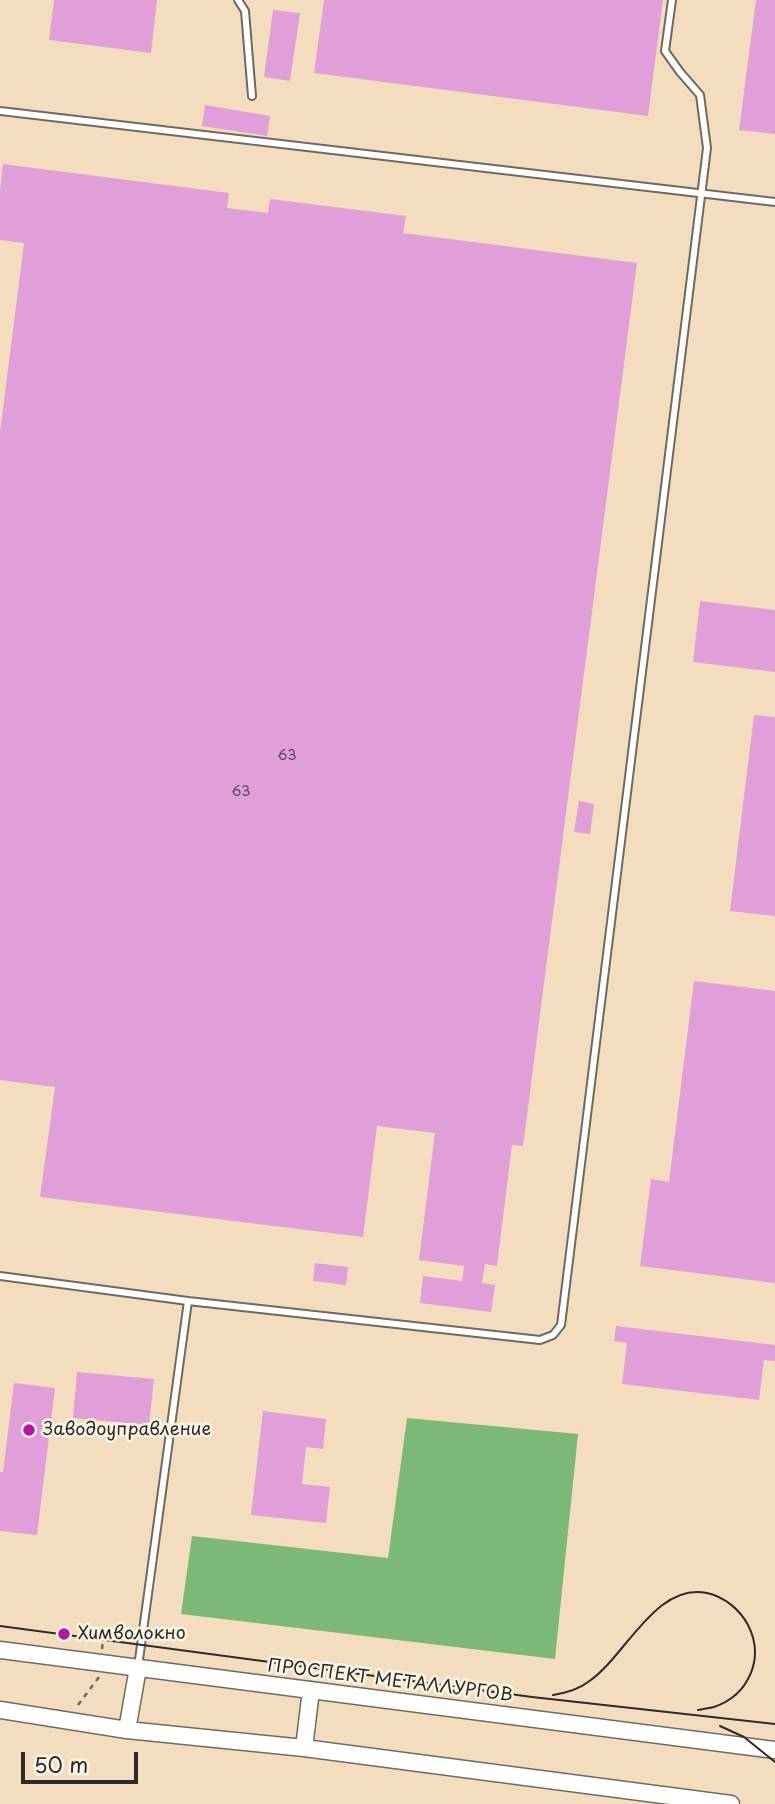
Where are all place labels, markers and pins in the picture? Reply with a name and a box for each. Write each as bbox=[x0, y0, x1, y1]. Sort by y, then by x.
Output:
place label: Заводоуправление bbox=[43, 1419, 211, 1441]
marker: Заводоуправление bbox=[21, 1422, 37, 1438]
place label: Химволокно bbox=[78, 1623, 186, 1645]
marker: Химволокно bbox=[56, 1626, 72, 1642]

